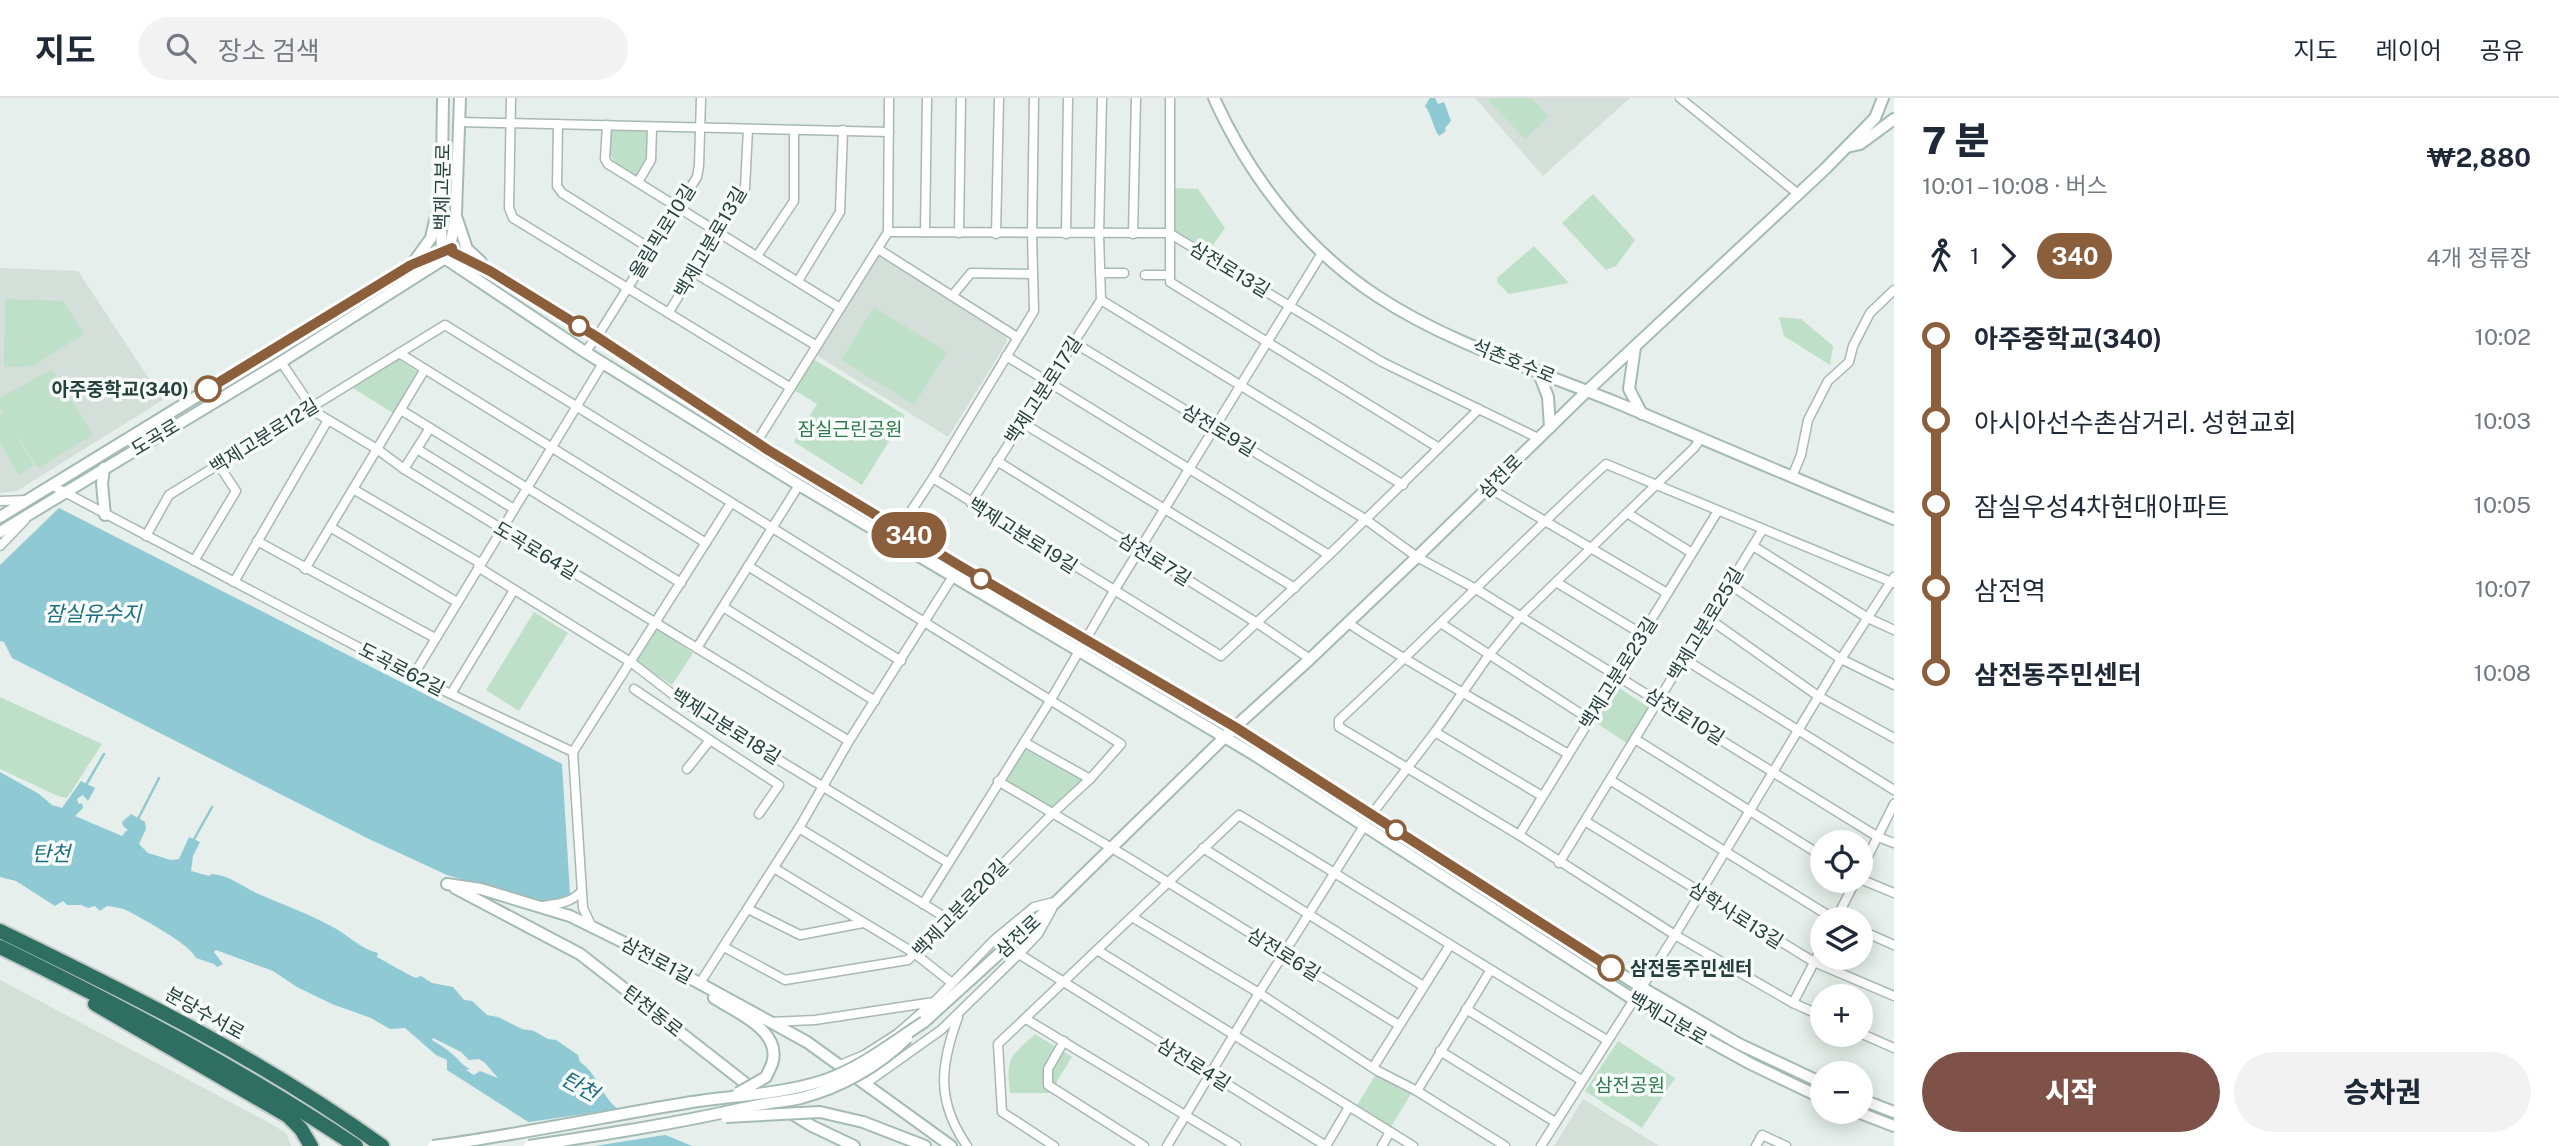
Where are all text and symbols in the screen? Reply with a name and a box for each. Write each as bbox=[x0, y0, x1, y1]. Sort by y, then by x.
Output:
search box bbox=[138, 17, 628, 80]
icon: search bbox=[162, 29, 200, 67]
text: 지도 bbox=[35, 31, 96, 69]
text: 장소 검색 bbox=[218, 35, 320, 66]
text: 지도 bbox=[2293, 36, 2338, 64]
text: 레이어 bbox=[2376, 36, 2442, 64]
text: 공유 bbox=[2480, 36, 2524, 64]
text: 7 분 bbox=[1922, 118, 1990, 163]
text: ₩2,880 bbox=[2427, 142, 2531, 173]
street label: 백제고분로 bbox=[430, 143, 454, 231]
text: 10:01 – 10:08 · 버스 bbox=[1922, 172, 2108, 199]
street label: 올림픽로10길 bbox=[624, 180, 700, 282]
street label: 백제고분로13길 bbox=[669, 183, 751, 301]
street label: 삼전로13길 bbox=[1186, 236, 1274, 302]
icon: walk bbox=[1922, 237, 1960, 275]
icon: forward bbox=[1989, 237, 2027, 275]
text: 1 bbox=[1970, 242, 1979, 269]
text: 340 bbox=[2051, 242, 2098, 270]
text: 4개 정류장 bbox=[2426, 244, 2531, 271]
unlabelled marker bbox=[569, 316, 589, 336]
text: 아주중학교(340) bbox=[1974, 323, 2162, 354]
text: 10:02 bbox=[2475, 323, 2531, 350]
street label: 백제고분로17길 bbox=[1000, 332, 1086, 448]
street label: 석촌호수로 bbox=[1469, 334, 1559, 388]
marker: 아주중학교(340) bbox=[195, 376, 221, 402]
place label: 아주중학교(340) bbox=[52, 378, 189, 400]
street label: 백제고분로12길 bbox=[206, 394, 322, 478]
street label: 삼전로9길 bbox=[1178, 400, 1260, 460]
text: 아시아선수촌삼거리. 성현교회 bbox=[1974, 407, 2297, 438]
text: 10:03 bbox=[2474, 407, 2531, 434]
street label: 도곡로 bbox=[127, 414, 183, 460]
park label: 잠실근린공원 bbox=[798, 418, 902, 440]
street label: 삼전로 bbox=[1474, 450, 1526, 502]
text: 잠실우성4차현대아파트 bbox=[1974, 491, 2230, 522]
text: 10:05 bbox=[2474, 491, 2531, 518]
street label: 백제고분로19길 bbox=[964, 493, 1082, 577]
line badge: 340 bbox=[869, 512, 949, 558]
street label: 도곡로64길 bbox=[490, 516, 582, 584]
text: 340 bbox=[885, 521, 933, 549]
street label: 삼전로7길 bbox=[1115, 528, 1195, 590]
street label: 백제고분로25길 bbox=[1663, 563, 1747, 685]
unlabelled marker bbox=[971, 569, 991, 589]
text: 삼전역 bbox=[1974, 575, 2046, 606]
text: 10:07 bbox=[2475, 575, 2531, 602]
water label: 잠실유수지 bbox=[45, 601, 143, 626]
street label: 백제고분로23길 bbox=[1575, 613, 1661, 733]
street label: 도곡로62길 bbox=[356, 638, 448, 700]
text: 삼전동주민센터 bbox=[1974, 659, 2141, 690]
text: 10:08 bbox=[2474, 659, 2531, 686]
street label: 삼전로10길 bbox=[1641, 683, 1729, 749]
street label: 백제고분로18길 bbox=[667, 684, 785, 768]
unlabelled marker bbox=[1386, 820, 1406, 840]
map controls bbox=[1810, 830, 1873, 1124]
button: locate bbox=[1810, 830, 1873, 893]
water label: 탄천 bbox=[32, 841, 73, 866]
street label: 백제고분로20길 bbox=[908, 854, 1012, 962]
street label: 삼학사로13길 bbox=[1685, 877, 1787, 953]
button: layers bbox=[1810, 907, 1873, 970]
street label: 삼전로 bbox=[991, 910, 1045, 962]
street label: 삼전로6길 bbox=[1244, 923, 1324, 985]
street label: 삼전로1길 bbox=[618, 932, 696, 988]
marker: 삼전동주민센터 bbox=[1598, 955, 1624, 981]
place label: 삼전동주민센터 bbox=[1630, 957, 1752, 979]
street label: 탄천동로 bbox=[619, 981, 687, 1041]
street label: 분당수서로 bbox=[161, 982, 249, 1044]
button: + bbox=[1810, 984, 1873, 1047]
street label: 백제고분로 bbox=[1625, 987, 1711, 1049]
street label: 삼전로4길 bbox=[1153, 1033, 1235, 1095]
button: 시작 bbox=[1922, 1052, 2220, 1132]
button: 승차권 bbox=[2234, 1052, 2531, 1132]
button: − bbox=[1810, 1061, 1873, 1124]
water label: 탄천 bbox=[557, 1066, 605, 1108]
park label: 삼전공원 bbox=[1595, 1074, 1665, 1096]

